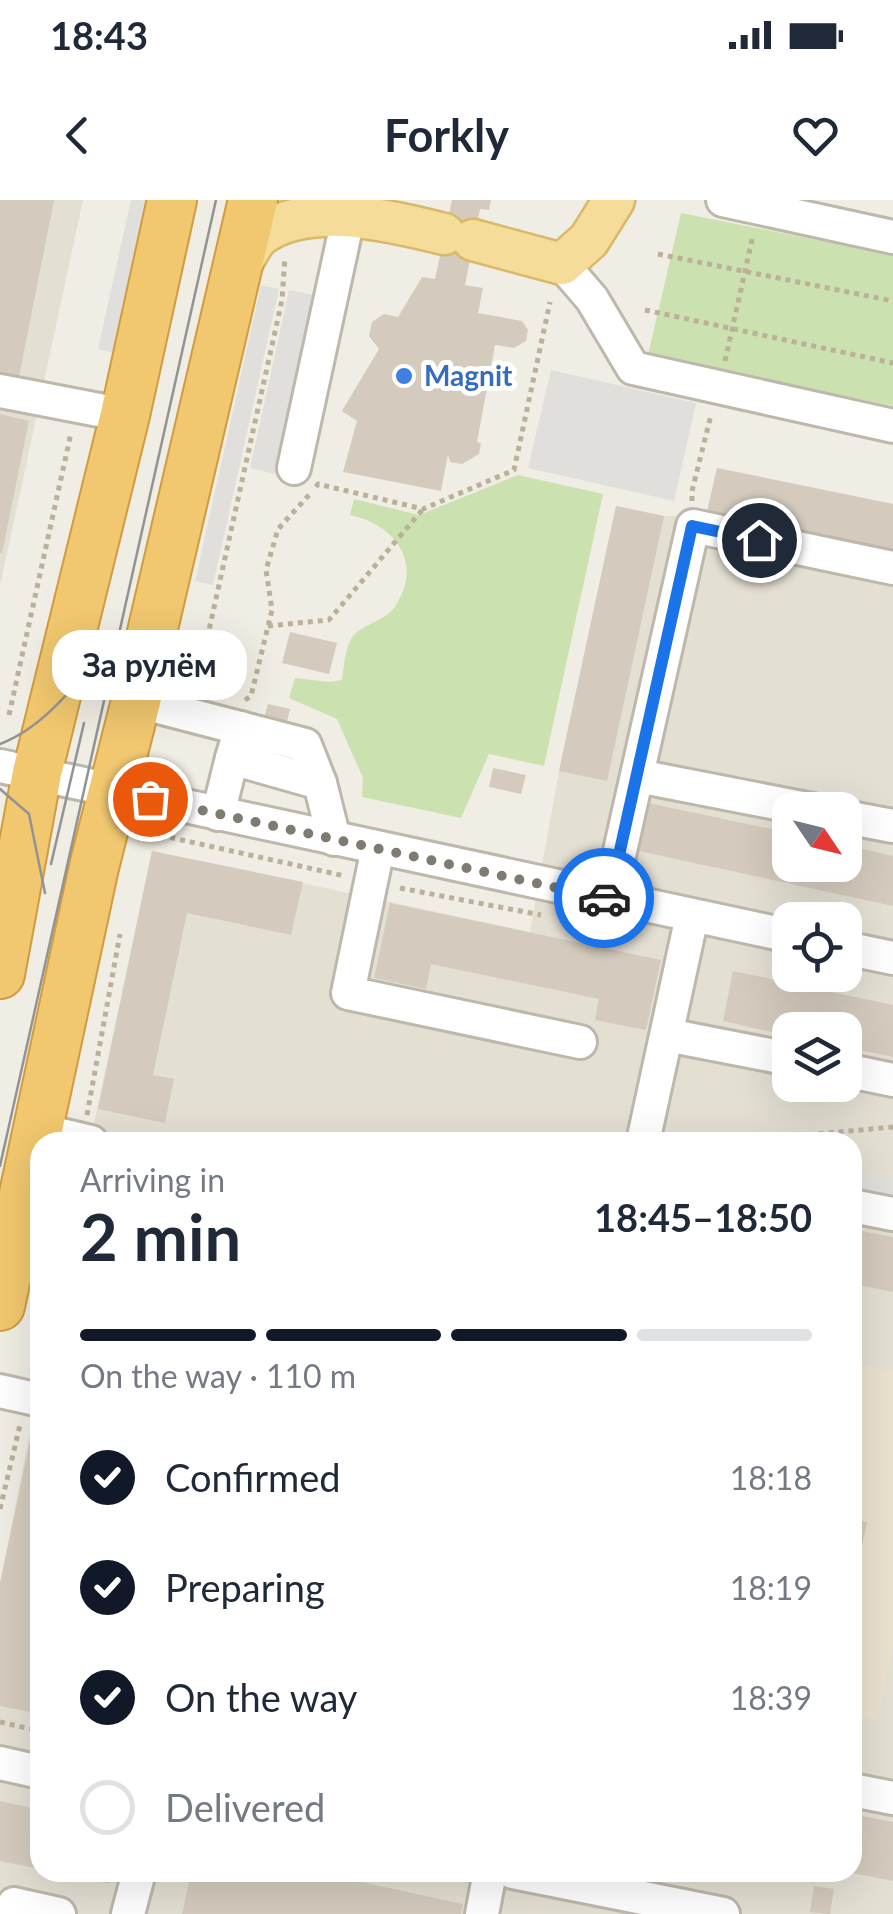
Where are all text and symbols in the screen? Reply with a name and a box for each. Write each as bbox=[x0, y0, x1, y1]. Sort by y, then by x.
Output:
text: 18:43 bbox=[50, 12, 148, 58]
icon: back bbox=[50, 108, 105, 163]
text: Forkly bbox=[384, 108, 509, 162]
icon: heart bbox=[788, 108, 843, 163]
place label: Magnit bbox=[424, 358, 513, 392]
marker: Magnit bbox=[393, 365, 415, 387]
pin bbox=[717, 498, 802, 583]
icon: home bbox=[732, 513, 787, 568]
callout: За рулём bbox=[52, 629, 248, 699]
text: За рулём bbox=[82, 645, 217, 684]
pin bbox=[108, 757, 193, 842]
icon: bag bbox=[123, 772, 178, 827]
north arrow bbox=[772, 792, 862, 882]
map controls bbox=[772, 792, 862, 1102]
courier bbox=[554, 848, 654, 948]
icon: car bbox=[577, 871, 632, 926]
button: locate bbox=[772, 902, 862, 992]
button: layers bbox=[772, 1012, 862, 1102]
text: Arriving in bbox=[80, 1160, 225, 1199]
text: 18:45–18:50 bbox=[594, 1194, 812, 1240]
text: 2 min bbox=[80, 1197, 241, 1275]
text: On the way · 110 m bbox=[80, 1356, 356, 1395]
icon: check bbox=[80, 1450, 135, 1505]
text: Confirmed bbox=[165, 1454, 341, 1500]
text: 18:18 bbox=[730, 1458, 812, 1497]
icon: check bbox=[80, 1560, 135, 1615]
text: Preparing bbox=[165, 1564, 325, 1610]
text: 18:19 bbox=[730, 1568, 812, 1607]
icon: check bbox=[80, 1670, 135, 1725]
text: On the way bbox=[165, 1674, 357, 1720]
text: 18:39 bbox=[730, 1678, 812, 1717]
text: Delivered bbox=[165, 1784, 325, 1830]

